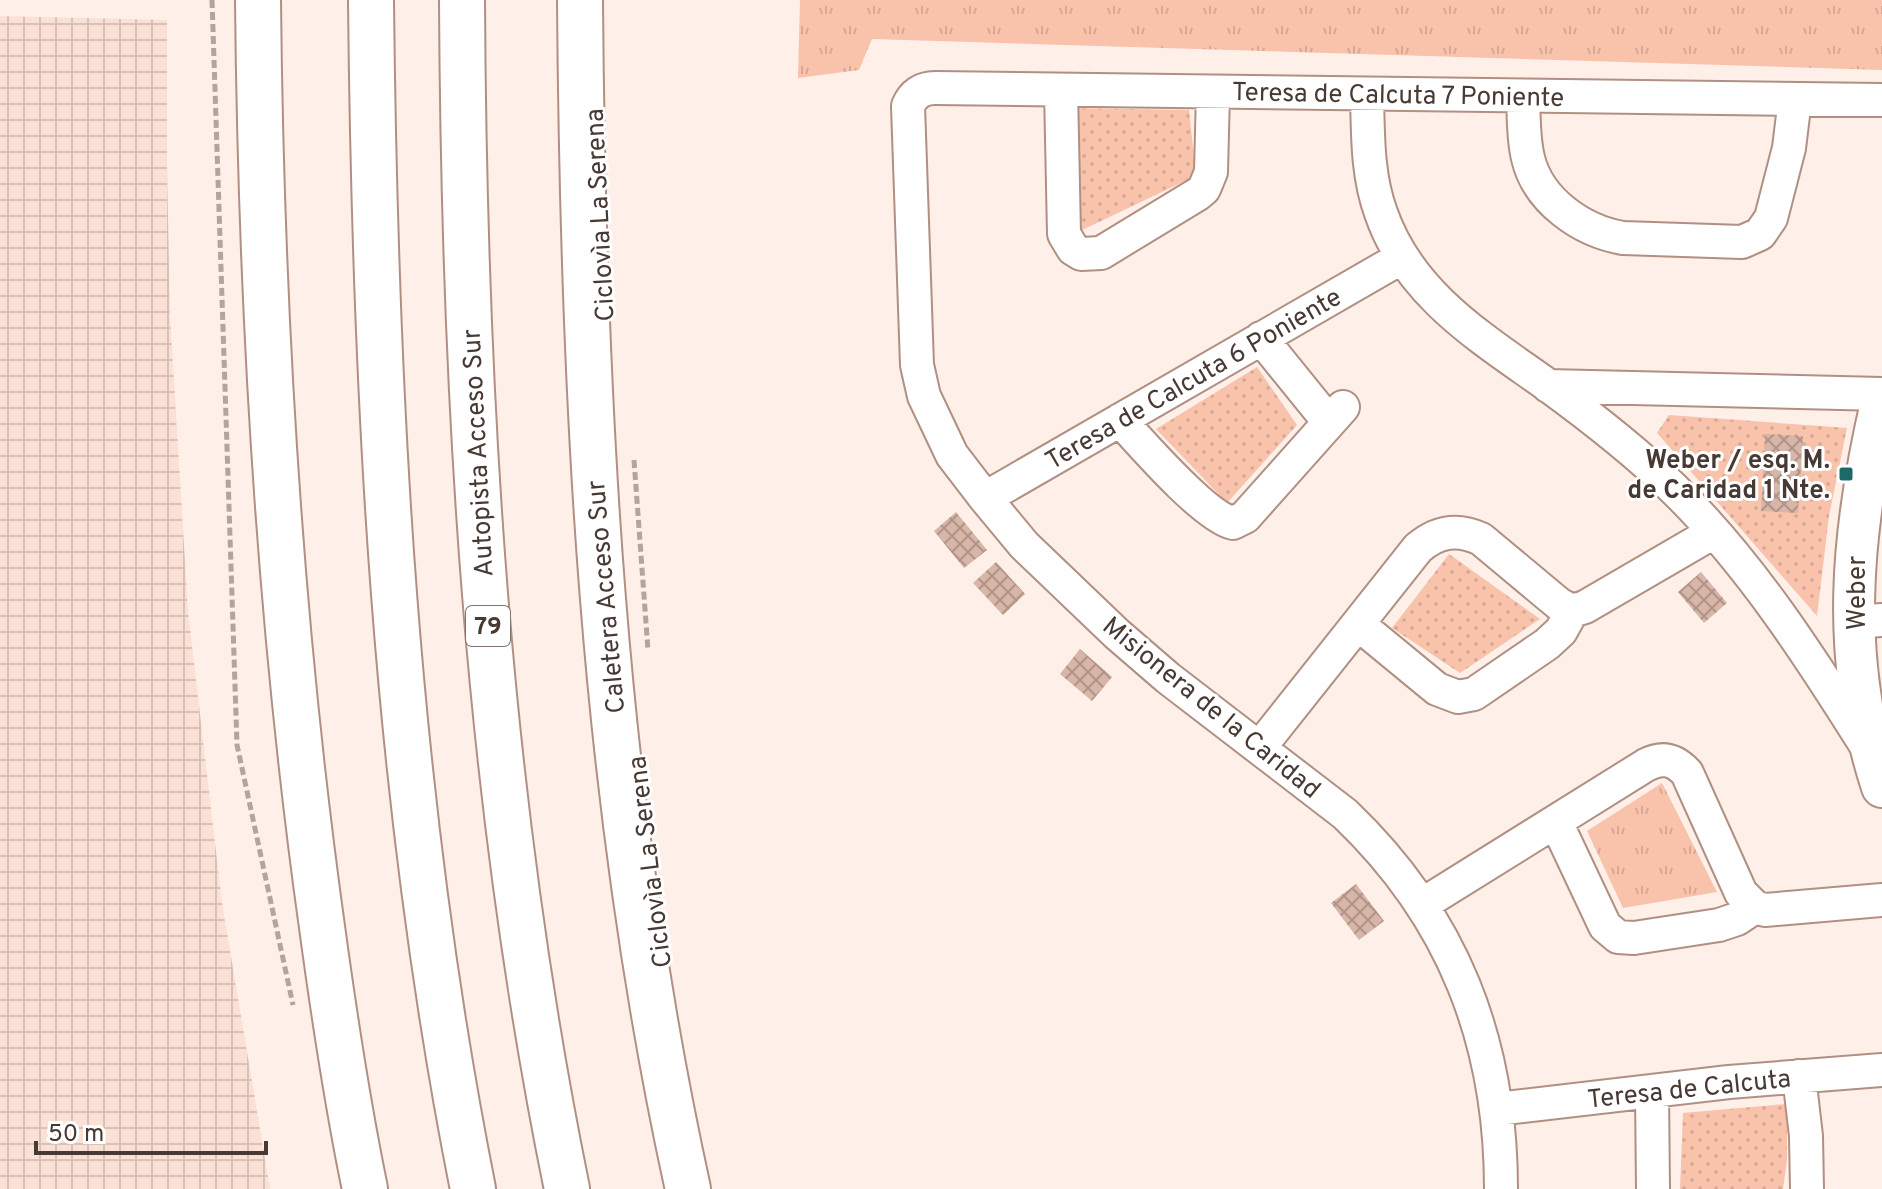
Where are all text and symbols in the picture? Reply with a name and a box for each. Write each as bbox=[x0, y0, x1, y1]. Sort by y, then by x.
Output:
street label: Teresa de Calcuta 7 Poniente bbox=[1231, 77, 1564, 116]
street label: Ciclovìa La Serena bbox=[579, 108, 624, 322]
street label: Teresa de Calcuta 6 Poniente bbox=[1040, 282, 1348, 479]
street label: Autopista Acceso Sur bbox=[457, 328, 502, 578]
place label: Weber / esq. M. de Caridad 1 Nte. bbox=[1627, 445, 1830, 508]
marker: Weber / esq. M. de Caridad 1 Nte. bbox=[1837, 465, 1855, 483]
street label: Caletera Acceso Sur bbox=[581, 479, 634, 715]
street label: Weber bbox=[1842, 556, 1875, 630]
road number: 79 bbox=[466, 606, 510, 646]
street label: Misionera de la Caridad bbox=[1095, 611, 1326, 807]
street label: Ciclovìa La Serena bbox=[622, 754, 681, 969]
street label: Teresa de Calcuta bbox=[1586, 1063, 1793, 1118]
scale bar bbox=[36, 1105, 266, 1155]
text: 50 m bbox=[48, 1120, 104, 1150]

